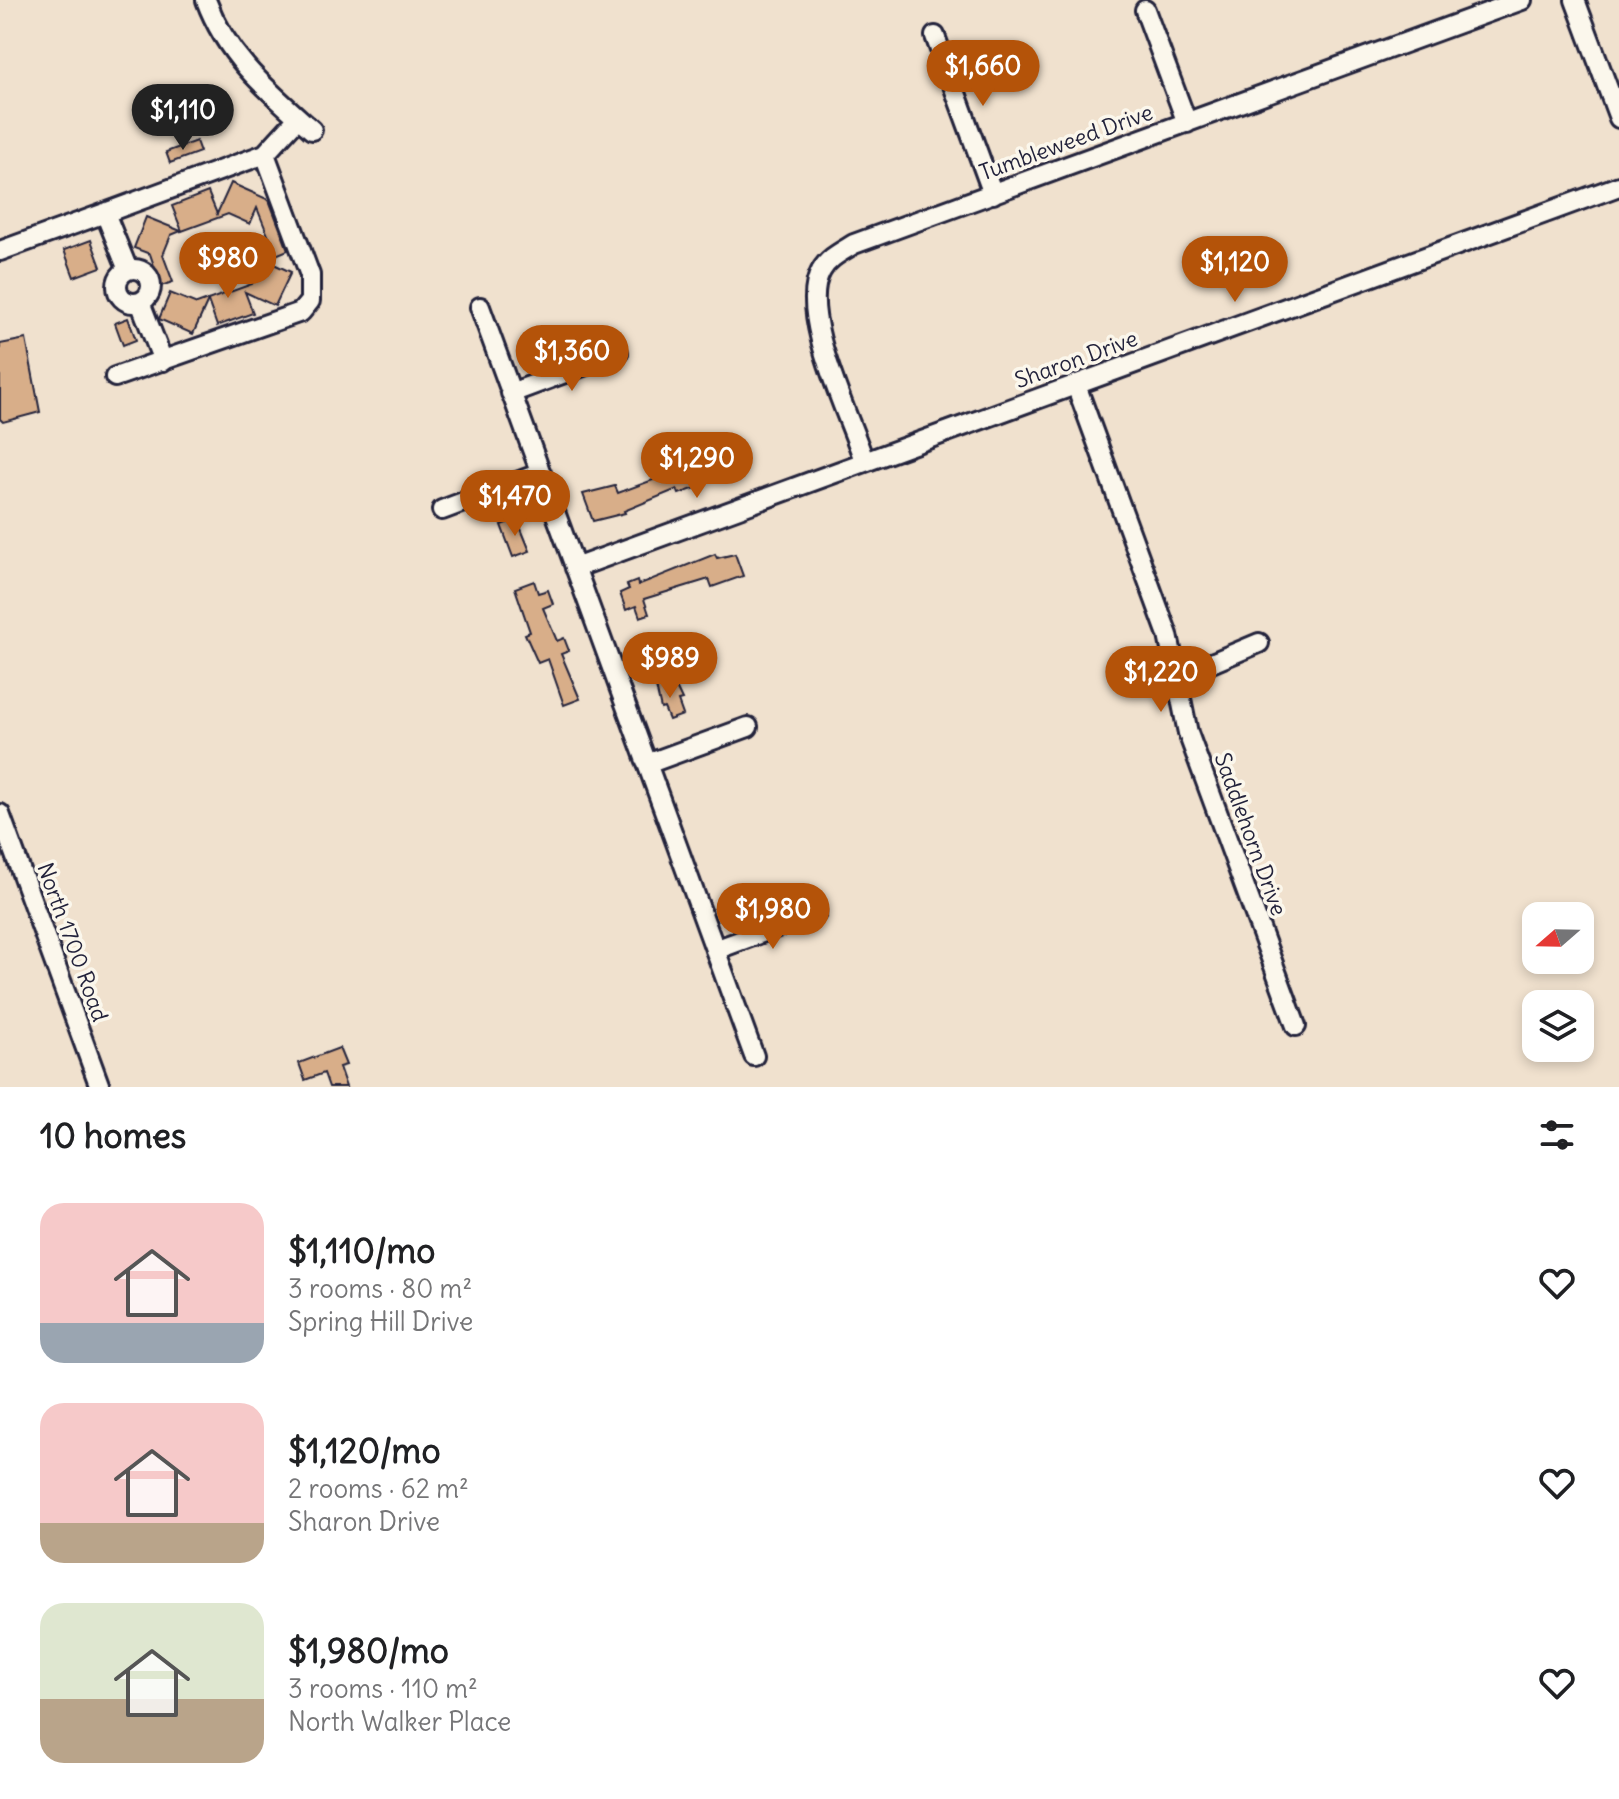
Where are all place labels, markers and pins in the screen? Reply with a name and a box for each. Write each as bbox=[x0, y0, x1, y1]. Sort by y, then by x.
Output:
pin: $1,660 bbox=[918, 40, 1048, 108]
pin: $1,110 bbox=[118, 84, 248, 152]
pin: $980 bbox=[181, 232, 275, 300]
pin: $1,120 bbox=[1170, 236, 1300, 304]
pin: $1,360 bbox=[507, 325, 637, 393]
pin: $1,290 bbox=[632, 432, 762, 500]
pin: $1,470 bbox=[450, 470, 580, 538]
pin: $989 bbox=[623, 632, 717, 700]
pin: $1,220 bbox=[1096, 646, 1226, 714]
pin: $1,980 bbox=[708, 883, 838, 951]

